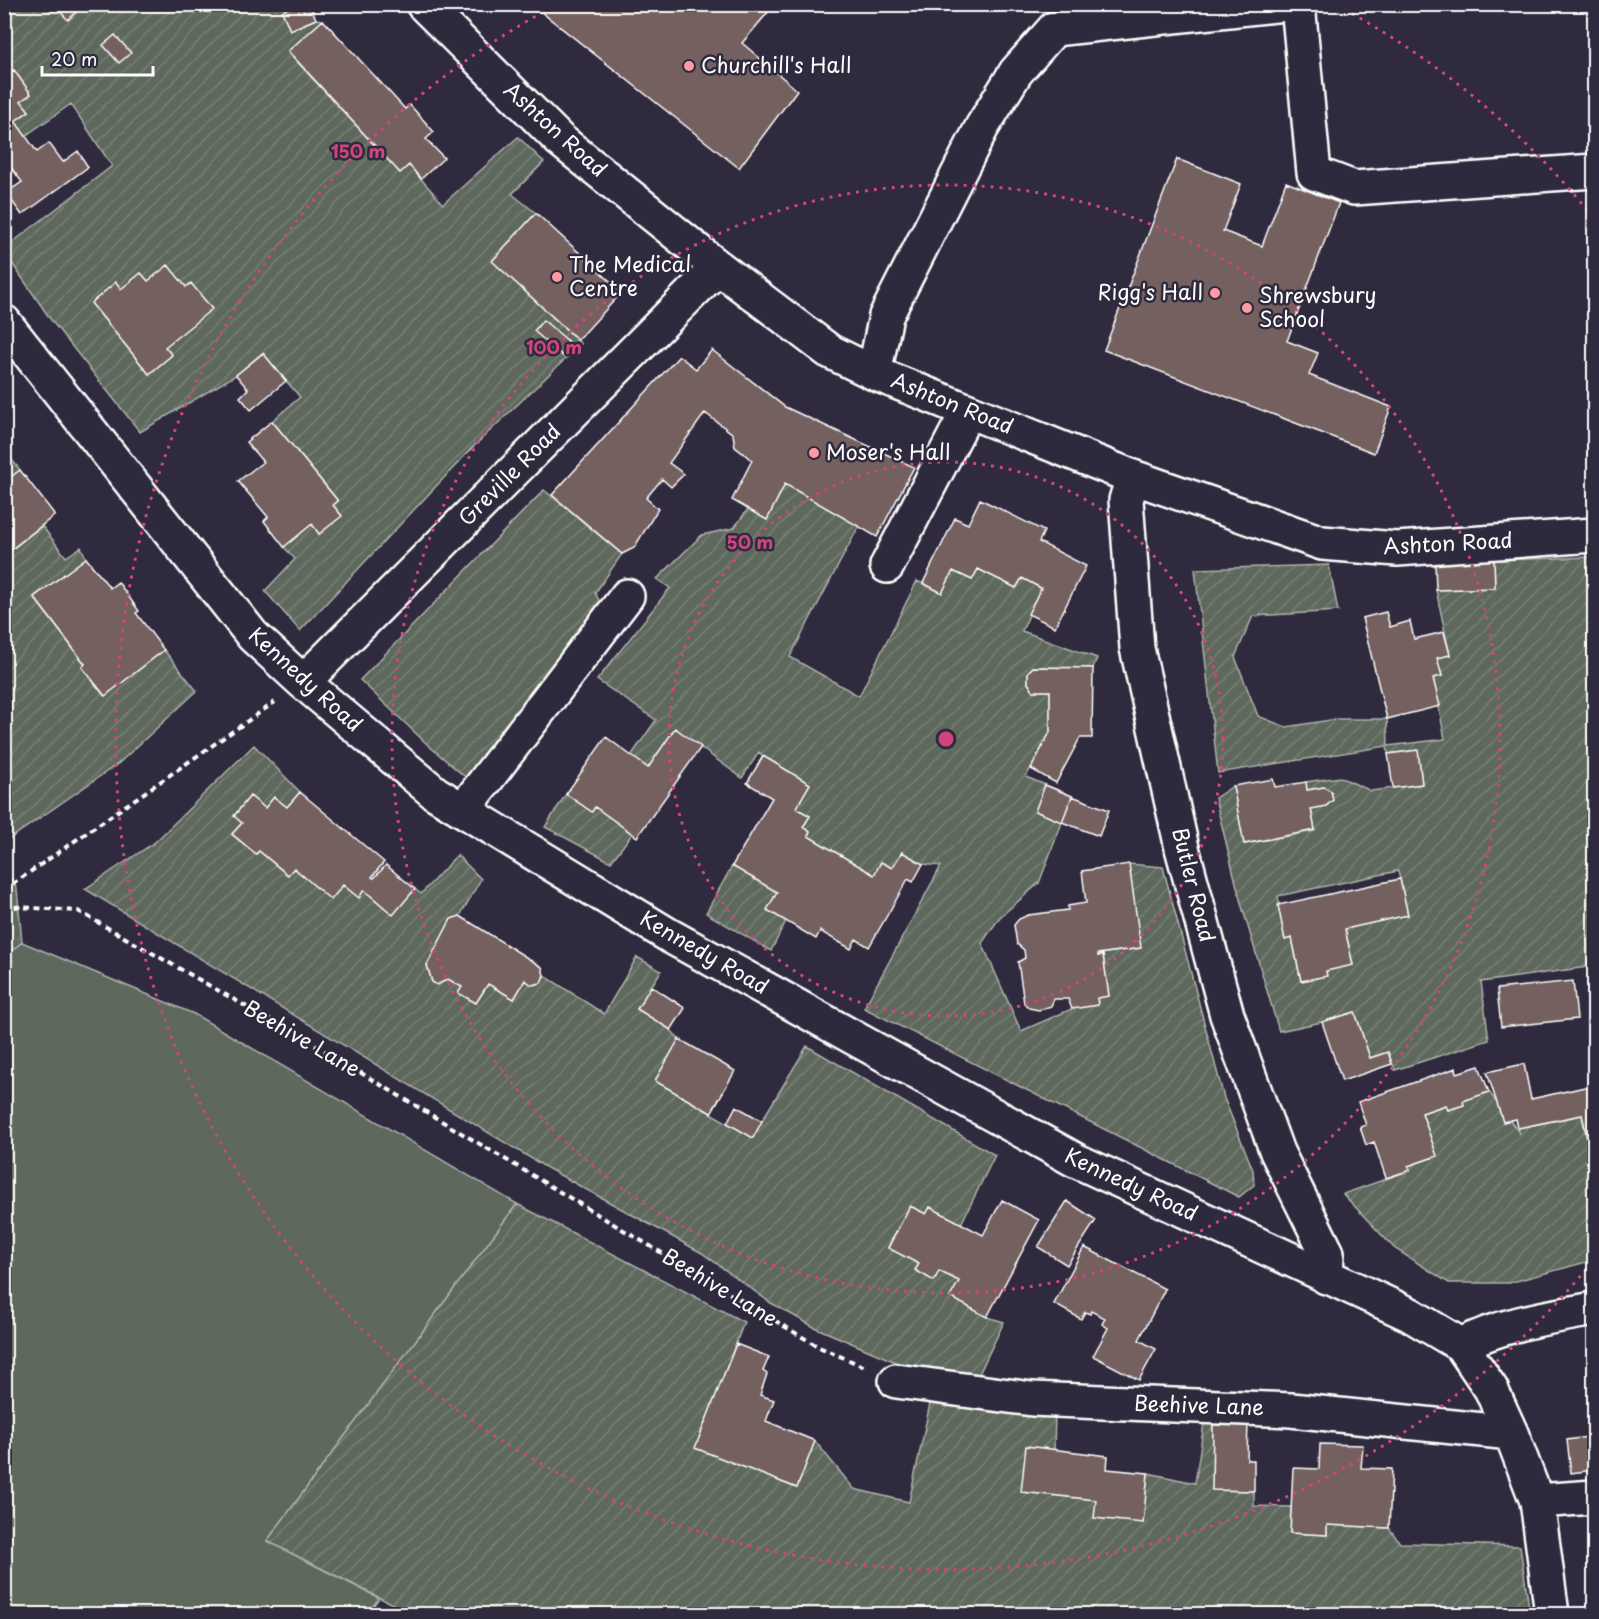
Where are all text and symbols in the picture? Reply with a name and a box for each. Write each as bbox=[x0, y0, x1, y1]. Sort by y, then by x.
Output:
scale bar bbox=[42, 39, 153, 77]
text: 20 m bbox=[51, 45, 97, 72]
place label: Churchill's Hall bbox=[701, 48, 851, 80]
marker: Churchill's Hall bbox=[682, 59, 696, 73]
street label: Ashton Road bbox=[498, 73, 615, 184]
text: 150 m bbox=[331, 137, 385, 164]
place label: The Medical Centre bbox=[569, 247, 691, 303]
marker: The Medical Centre bbox=[550, 270, 564, 284]
place label: Rigg's Hall bbox=[1098, 275, 1203, 307]
place label: Shrewsbury School bbox=[1259, 278, 1377, 334]
marker: Rigg's Hall bbox=[1208, 286, 1222, 300]
marker: Shrewsbury School bbox=[1240, 301, 1254, 315]
text: 100 m bbox=[526, 333, 582, 360]
street label: Ashton Road bbox=[887, 363, 1019, 441]
street label: Greville Road bbox=[450, 415, 567, 532]
place label: Moser's Hall bbox=[826, 435, 950, 467]
marker: Moser's Hall bbox=[807, 446, 821, 460]
street label: Ashton Road bbox=[1382, 523, 1513, 561]
text: 50 m bbox=[727, 528, 773, 555]
street label: Kennedy Road bbox=[242, 619, 370, 739]
centre of rings bbox=[936, 729, 956, 749]
street label: Butler Road bbox=[1165, 824, 1225, 945]
street label: Kennedy Road bbox=[635, 901, 775, 1001]
street label: Beehive Lane bbox=[239, 991, 367, 1084]
street label: Kennedy Road bbox=[1060, 1138, 1204, 1228]
street label: Beehive Lane bbox=[657, 1239, 785, 1334]
street label: Beehive Lane bbox=[1133, 1386, 1265, 1422]

